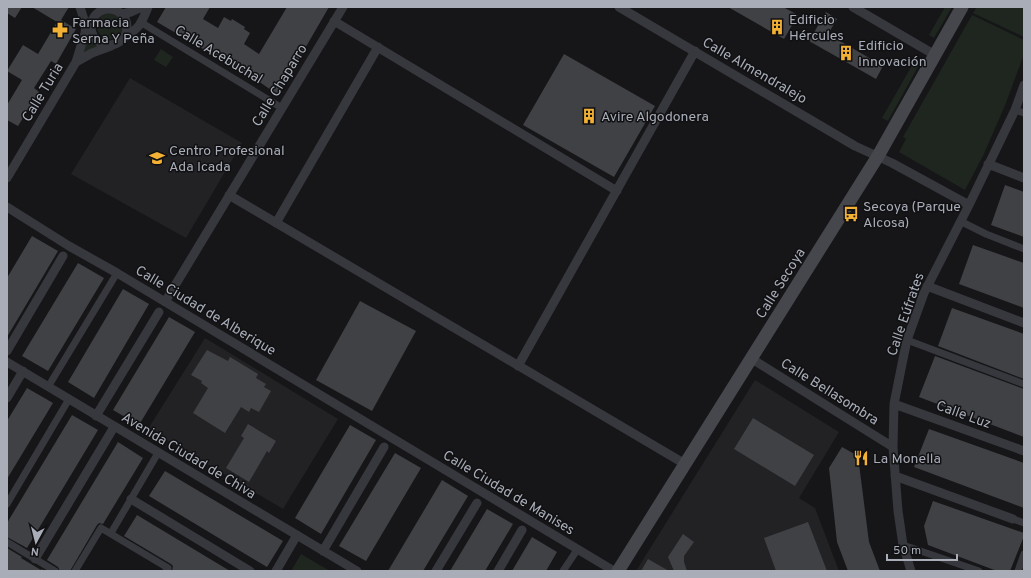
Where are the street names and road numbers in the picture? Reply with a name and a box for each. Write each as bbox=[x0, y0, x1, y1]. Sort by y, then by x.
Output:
street label: Calle Acebuchal bbox=[171, 22, 265, 88]
street label: Calle Almendralejo bbox=[699, 34, 810, 108]
street label: Calle Chaparro bbox=[249, 41, 312, 130]
street label: Calle Turia bbox=[19, 60, 68, 125]
street label: Calle Secoya bbox=[753, 245, 810, 322]
street label: Calle Ciudad de Alberique bbox=[132, 263, 279, 360]
street label: Calle Eúfrates bbox=[884, 271, 929, 358]
street label: Calle Bellasombra bbox=[777, 355, 881, 429]
street label: Calle Luz bbox=[934, 398, 993, 433]
street label: Avenida Ciudad de Chiva bbox=[118, 409, 259, 503]
street label: Calle Ciudad de Manises bbox=[439, 447, 577, 539]

